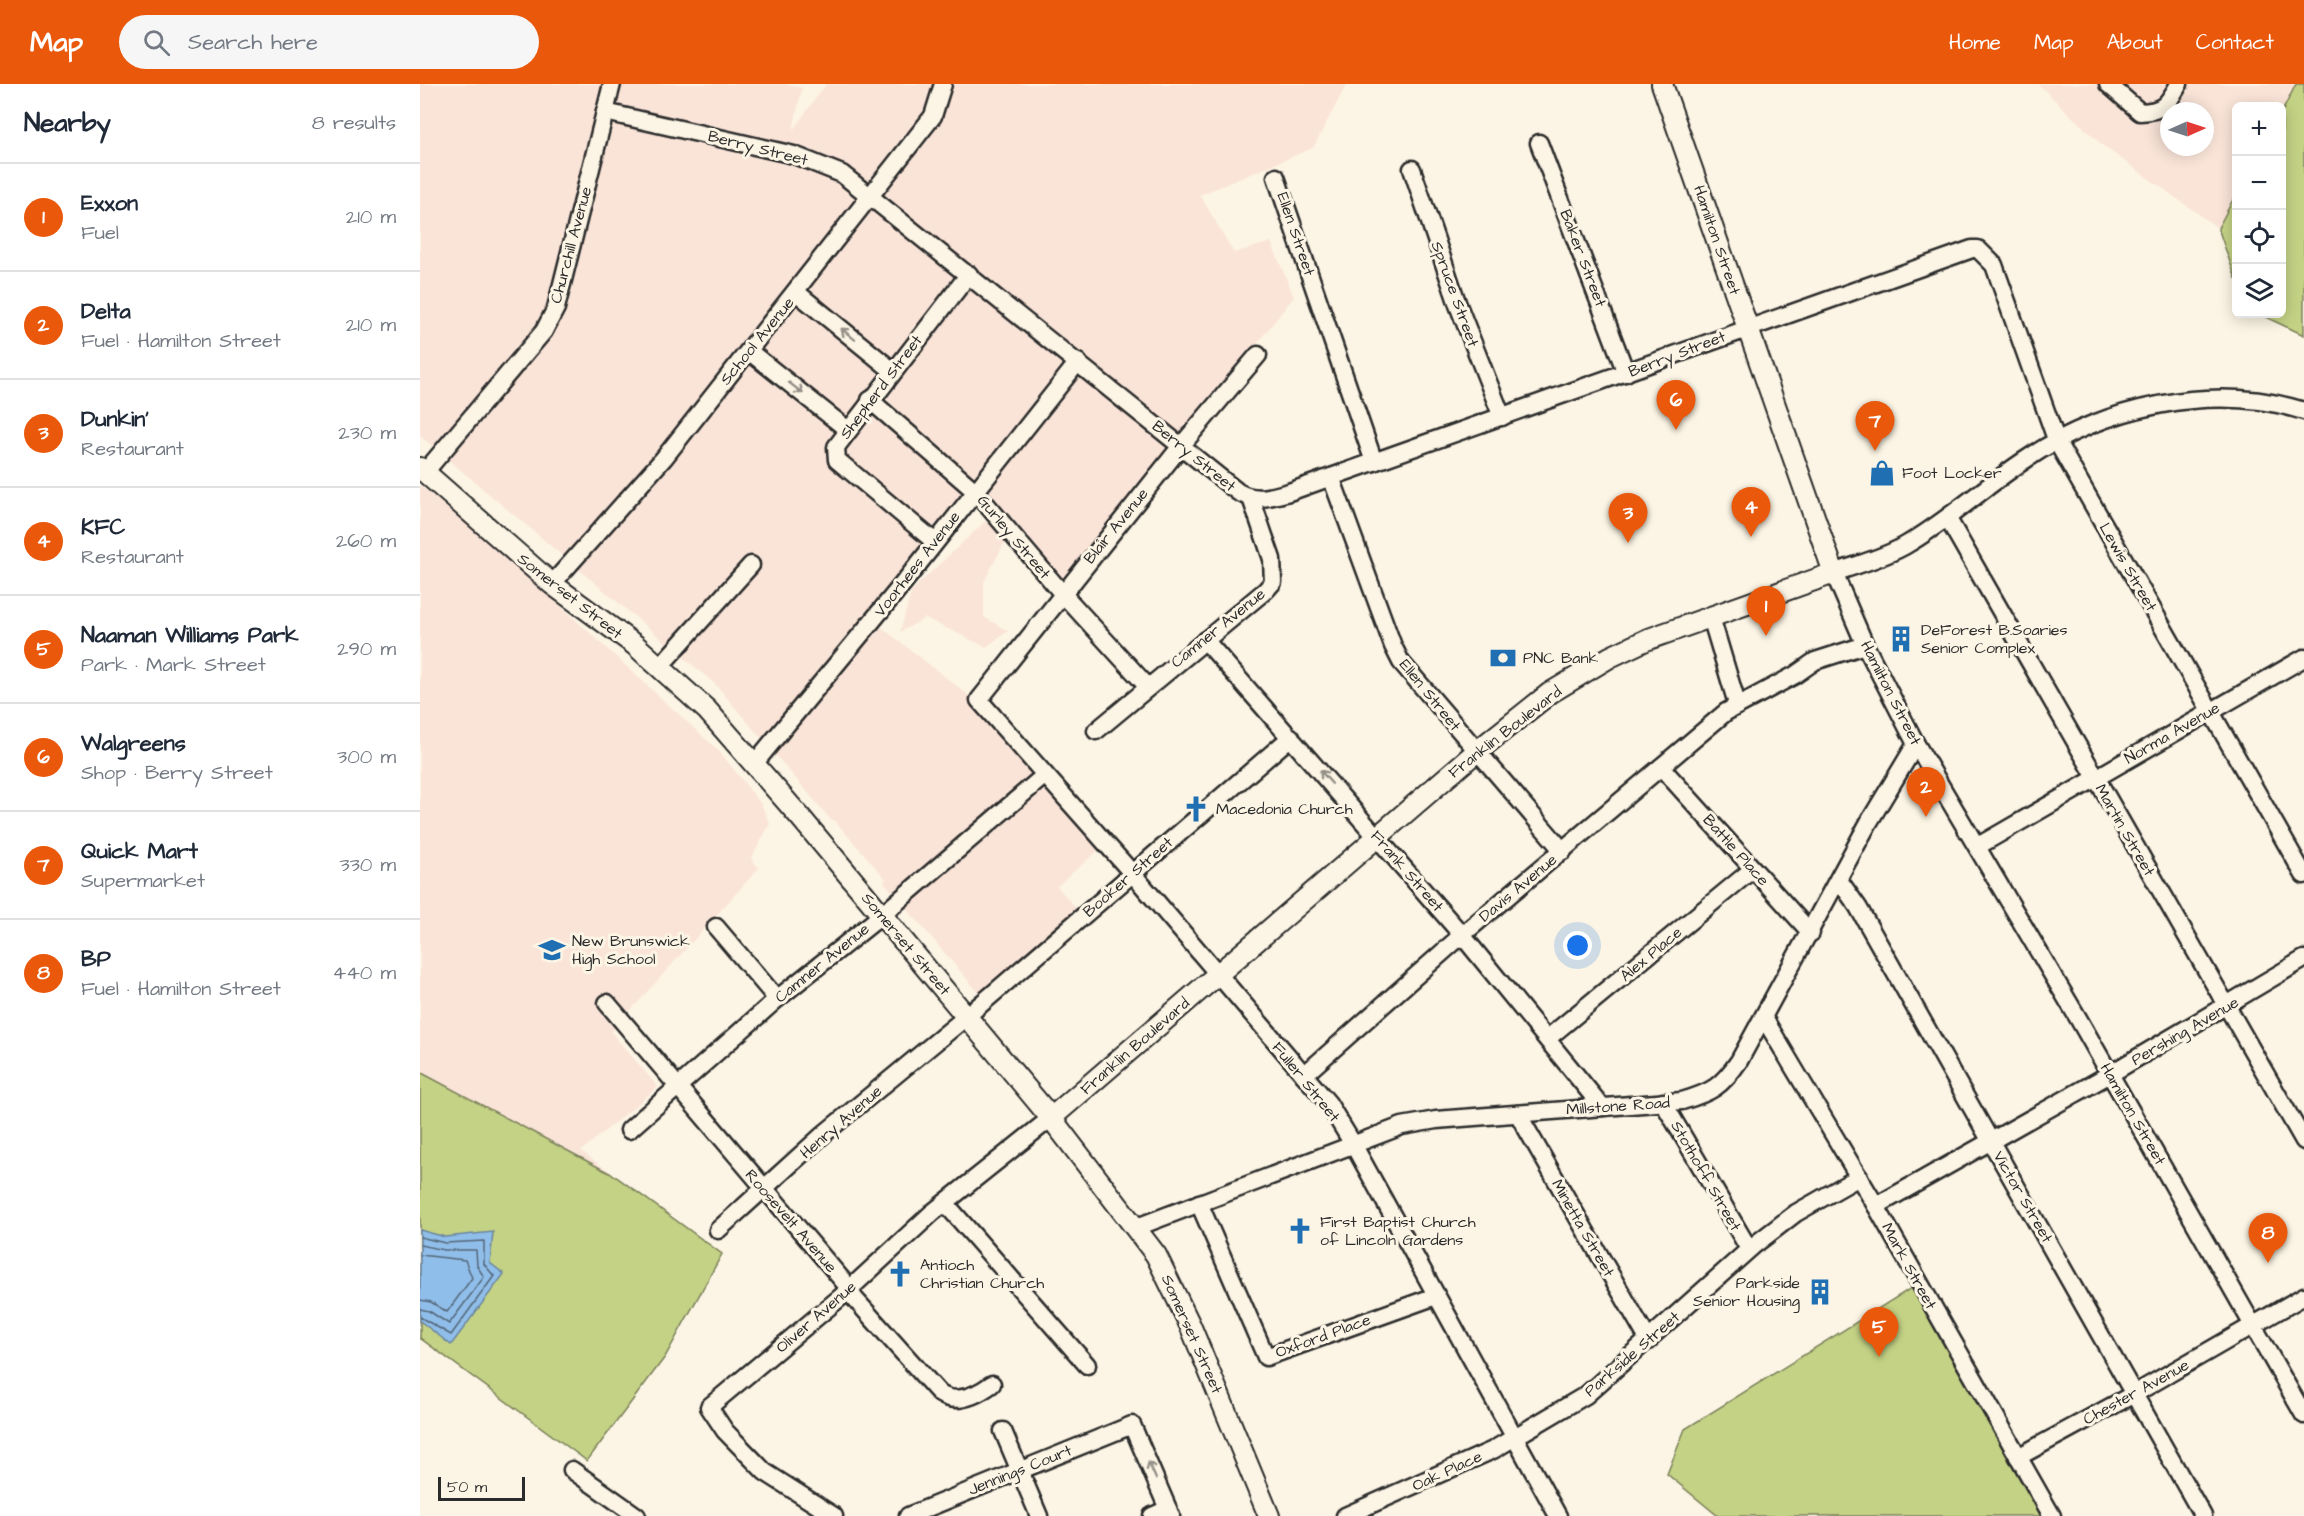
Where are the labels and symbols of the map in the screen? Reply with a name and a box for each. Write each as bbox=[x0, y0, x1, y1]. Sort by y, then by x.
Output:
north arrow bbox=[2160, 102, 2214, 156]
street label: Berry Street bbox=[705, 125, 811, 172]
street label: Hamilton Street bbox=[1688, 182, 1746, 298]
street label: Churchill Avenue bbox=[545, 184, 597, 306]
street label: Ellen Street bbox=[1271, 189, 1321, 279]
street label: Baker Street bbox=[1554, 206, 1612, 310]
street label: Spruce Street bbox=[1426, 238, 1484, 350]
street label: School Avenue bbox=[715, 292, 800, 390]
street label: Berry Street bbox=[1625, 325, 1730, 384]
one-way arrow bbox=[841, 327, 856, 341]
street label: Shepherd Street bbox=[835, 330, 928, 444]
pin: 6 bbox=[1656, 380, 1696, 430]
one-way arrow bbox=[788, 382, 804, 395]
pin: 7 bbox=[1856, 402, 1894, 451]
street label: Berry Street bbox=[1147, 415, 1241, 498]
shop icon: Foot Locker bbox=[1867, 458, 1897, 488]
place label: Foot Locker bbox=[1902, 462, 2002, 484]
street label: Blair Avenue bbox=[1079, 483, 1154, 569]
pin: 4 bbox=[1732, 488, 1770, 537]
street label: Gurley Street bbox=[971, 490, 1056, 585]
pin: 3 bbox=[1608, 494, 1648, 543]
street label: Voorhees Avenue bbox=[869, 506, 965, 621]
street label: Lewis Street bbox=[2094, 519, 2163, 616]
street label: Somerset Street bbox=[513, 548, 628, 644]
street label: Camner Avenue bbox=[1166, 583, 1270, 673]
pin: 1 bbox=[1746, 586, 1786, 636]
place label: DeForest B.Soaries Senior Complex bbox=[1921, 619, 2067, 659]
building icon: DeForest B.Soaries Senior Complex bbox=[1886, 624, 1916, 654]
street label: Hamilton Street bbox=[1855, 637, 1927, 749]
bank icon: PNC Bank bbox=[1488, 643, 1518, 673]
place label: PNC Bank bbox=[1523, 647, 1598, 669]
street label: Ellen Street bbox=[1394, 654, 1466, 736]
street label: Franklin Boulevard bbox=[1444, 681, 1566, 783]
street label: Norma Avenue bbox=[2120, 697, 2224, 769]
pin: 2 bbox=[1906, 768, 1946, 817]
one-way arrow bbox=[1319, 770, 1333, 786]
street label: Martin Street bbox=[2090, 780, 2161, 880]
church icon: Macedonia Church bbox=[1181, 794, 1211, 824]
place label: Macedonia Church bbox=[1216, 798, 1353, 820]
street label: Battle Place bbox=[1698, 809, 1774, 891]
street label: Frank Street bbox=[1365, 825, 1449, 917]
street label: Booker Street bbox=[1078, 831, 1178, 922]
street label: Davis Avenue bbox=[1474, 849, 1562, 927]
street label: Somerset Street bbox=[856, 888, 956, 1001]
street label: Camner Avenue bbox=[770, 918, 874, 1008]
street label: Alex Place bbox=[1615, 921, 1687, 987]
place label: New Brunswick High School bbox=[572, 930, 690, 971]
your location bbox=[1563, 931, 1592, 960]
school or university icon: New Brunswick High School bbox=[537, 935, 567, 965]
street label: Pershing Avenue bbox=[2127, 991, 2244, 1072]
street label: Franklin Boulevard bbox=[1076, 992, 1194, 1100]
street label: Fuller Street bbox=[1267, 1037, 1346, 1127]
street label: Hamilton Street bbox=[2095, 1059, 2171, 1170]
street label: Henry Avenue bbox=[795, 1080, 888, 1165]
street label: Millstone Road bbox=[1565, 1091, 1671, 1121]
street label: Stothoff Street bbox=[1665, 1117, 1747, 1236]
street label: Victor Street bbox=[1988, 1147, 2058, 1247]
street label: Roosevelt Avenue bbox=[740, 1165, 842, 1278]
street label: Minetta Street bbox=[1546, 1175, 1620, 1281]
place label: First Baptist Church of Lincoln Gardens bbox=[1320, 1211, 1476, 1251]
pin: 8 bbox=[2248, 1214, 2288, 1263]
church icon: First Baptist Church of Lincoln Gardens bbox=[1285, 1216, 1315, 1246]
street label: Mark Street bbox=[1876, 1219, 1942, 1314]
place label: Antioch Christian Church bbox=[920, 1254, 1044, 1294]
church icon: Antioch Christian Church bbox=[885, 1259, 915, 1289]
street label: Somerset Street bbox=[1156, 1271, 1228, 1397]
place label: Parkside Senior Housing bbox=[1693, 1272, 1800, 1313]
street label: Oliver Avenue bbox=[771, 1276, 861, 1358]
building icon: Parkside Senior Housing bbox=[1805, 1277, 1835, 1307]
street label: Parkside Street bbox=[1579, 1306, 1685, 1402]
street label: Oxford Place bbox=[1272, 1308, 1374, 1363]
pin: 5 bbox=[1860, 1308, 1898, 1357]
street label: Chester Avenue bbox=[2079, 1354, 2193, 1430]
street label: Jennings Court bbox=[965, 1439, 1076, 1502]
street label: Oak Place bbox=[1408, 1445, 1486, 1497]
one-way arrow bbox=[1145, 1462, 1157, 1480]
scale bar bbox=[438, 1474, 525, 1502]

